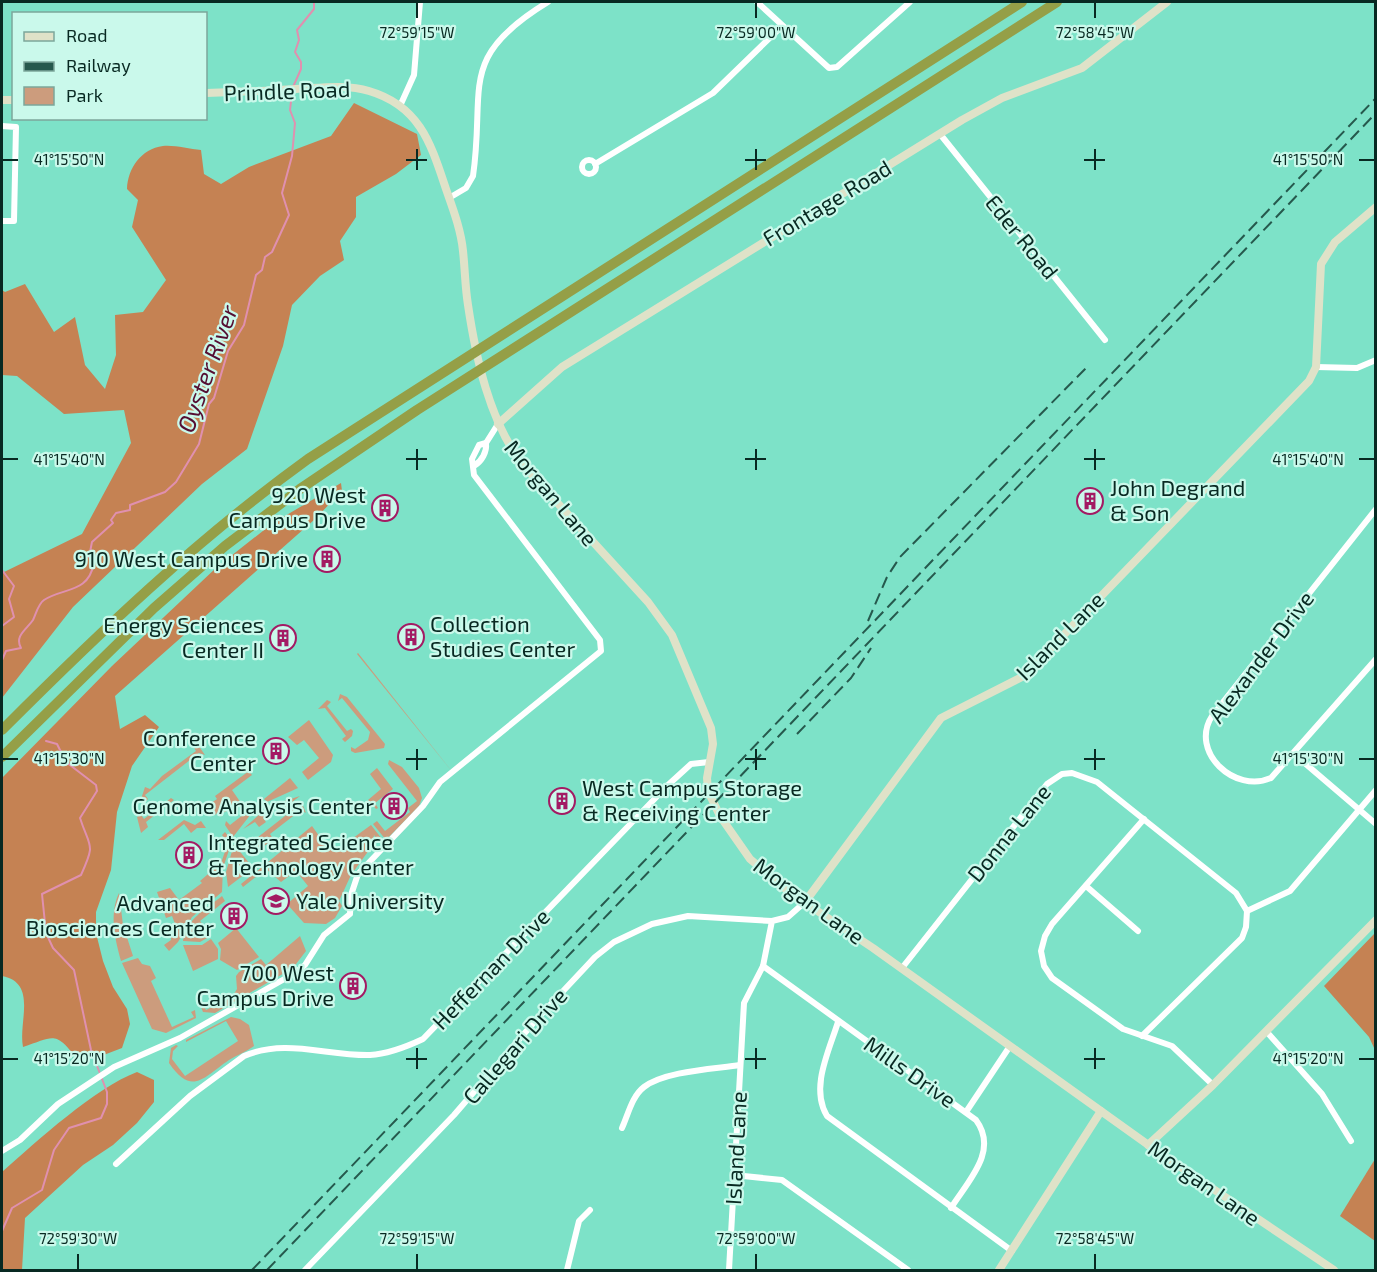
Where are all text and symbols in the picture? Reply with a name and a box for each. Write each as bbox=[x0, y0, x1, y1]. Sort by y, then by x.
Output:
legend bbox=[12, 12, 207, 120]
text: 72°59'15"W bbox=[380, 23, 454, 41]
text: 72°59'00"W bbox=[717, 23, 795, 41]
text: 72°58'45"W bbox=[1056, 23, 1134, 41]
text: Road bbox=[66, 24, 107, 46]
text: Railway bbox=[66, 54, 131, 76]
street label: Prindle Road bbox=[223, 75, 351, 105]
text: Park bbox=[66, 84, 103, 106]
text: 41°15'50"N bbox=[34, 150, 104, 168]
text: 41°15'50"N bbox=[1273, 150, 1343, 168]
street label: Frontage Road bbox=[757, 154, 895, 251]
street label: Eder Road bbox=[981, 189, 1065, 284]
water label: Oyster River bbox=[170, 300, 243, 436]
street label: Morgan Lane bbox=[500, 434, 604, 551]
text: 41°15'40"N bbox=[33, 450, 105, 468]
text: 41°15'40"N bbox=[1272, 450, 1344, 468]
place label: John Degrand & Son bbox=[1110, 474, 1245, 525]
place label: 920 West Campus Drive bbox=[228, 481, 366, 532]
building icon: John Degrand & Son bbox=[1075, 486, 1105, 516]
building icon: 920 West Campus Drive bbox=[370, 493, 400, 523]
building icon: 910 West Campus Drive bbox=[312, 544, 342, 574]
place label: 910 West Campus Drive bbox=[75, 545, 308, 571]
street label: Alexander Drive bbox=[1202, 585, 1318, 727]
street label: Island Lane bbox=[1010, 586, 1109, 685]
place label: Collection Studies Center bbox=[430, 610, 575, 661]
place label: Energy Sciences Center II bbox=[103, 611, 264, 662]
building icon: Collection Studies Center bbox=[396, 622, 426, 652]
building icon: Energy Sciences Center II bbox=[268, 623, 298, 653]
place label: Conference Center bbox=[143, 724, 256, 775]
building icon: Conference Center bbox=[261, 736, 291, 766]
text: 41°15'30"N bbox=[33, 749, 105, 767]
text: 41°15'30"N bbox=[1272, 749, 1344, 767]
place label: West Campus Storage & Receiving Center bbox=[582, 774, 802, 825]
street label: Donna Lane bbox=[961, 778, 1055, 886]
building icon: West Campus Storage & Receiving Center bbox=[547, 786, 577, 816]
building icon: Genome Analysis Center bbox=[379, 791, 409, 821]
place label: Genome Analysis Center bbox=[133, 792, 374, 818]
place label: Integrated Science & Technology Center bbox=[208, 828, 414, 879]
building icon: Integrated Science & Technology Center bbox=[174, 840, 204, 870]
street label: Morgan Lane bbox=[749, 851, 870, 949]
school or university icon: Yale University bbox=[261, 886, 291, 916]
place label: Yale University bbox=[296, 887, 445, 913]
place label: Advanced Biosciences Center bbox=[26, 889, 214, 940]
building icon: Advanced Biosciences Center bbox=[219, 901, 249, 931]
street label: Heffernan Drive bbox=[426, 903, 554, 1034]
place label: 700 West Campus Drive bbox=[196, 959, 334, 1010]
building icon: 700 West Campus Drive bbox=[338, 971, 368, 1001]
street label: Callegari Drive bbox=[457, 982, 572, 1109]
street label: Mills Drive bbox=[860, 1030, 962, 1112]
text: 41°15'20"N bbox=[33, 1049, 105, 1067]
text: 41°15'20"N bbox=[1272, 1049, 1344, 1067]
street label: Island Lane bbox=[719, 1090, 751, 1205]
street label: Morgan Lane bbox=[1144, 1134, 1265, 1230]
text: 72°59'30"W bbox=[39, 1229, 117, 1247]
text: 72°59'15"W bbox=[380, 1229, 454, 1247]
text: 72°59'00"W bbox=[717, 1229, 795, 1247]
text: 72°58'45"W bbox=[1056, 1229, 1134, 1247]

